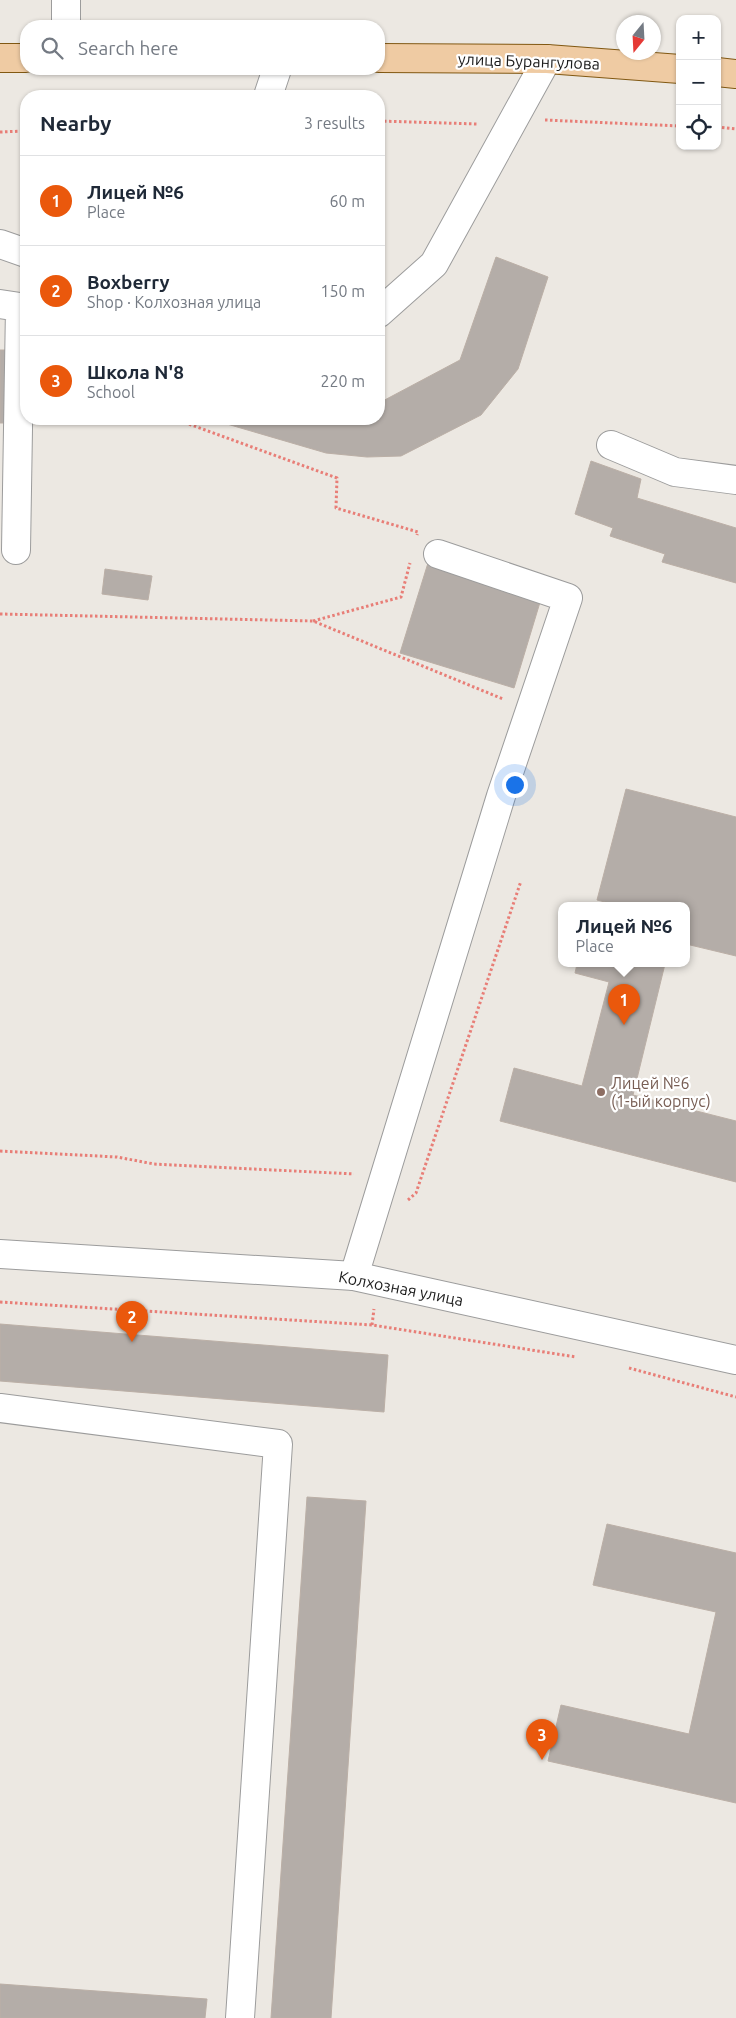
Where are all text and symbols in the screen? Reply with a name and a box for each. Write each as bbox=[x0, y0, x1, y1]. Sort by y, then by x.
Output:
north arrow bbox=[616, 15, 661, 60]
map controls bbox=[676, 15, 721, 150]
button: + bbox=[676, 15, 721, 60]
search box bbox=[20, 20, 385, 75]
icon: search bbox=[38, 34, 66, 62]
text: Search here bbox=[78, 37, 178, 59]
street label: улица Бурангулова bbox=[458, 50, 600, 72]
button: − bbox=[676, 60, 721, 105]
button: locate bbox=[676, 105, 721, 150]
text: Nearby bbox=[40, 111, 111, 135]
text: 3 results bbox=[304, 114, 365, 132]
text: Лицей №6 bbox=[87, 181, 184, 203]
text: 1 bbox=[51, 192, 61, 210]
text: 60 m bbox=[329, 192, 365, 210]
text: Place bbox=[87, 203, 125, 221]
text: Boxberry bbox=[87, 271, 170, 293]
text: 2 bbox=[51, 282, 61, 300]
text: 150 m bbox=[320, 282, 365, 300]
text: Shop · Колхозная улица bbox=[87, 293, 261, 311]
text: Школа N'8 bbox=[87, 361, 184, 383]
text: 3 bbox=[51, 372, 61, 390]
text: 220 m bbox=[320, 372, 365, 390]
text: School bbox=[87, 383, 135, 401]
your location bbox=[502, 772, 528, 798]
popup bbox=[558, 902, 690, 967]
text: Лицей №6 bbox=[576, 915, 672, 937]
text: Place bbox=[576, 937, 614, 955]
pin: 1 bbox=[608, 984, 640, 1025]
place label: Лицей №6 (1-ый корпус) bbox=[611, 1074, 711, 1111]
marker: Лицей №6 (1-ый корпус) bbox=[595, 1086, 607, 1098]
street label: Колхозная улица bbox=[337, 1267, 465, 1309]
pin: 2 bbox=[116, 1301, 148, 1342]
pin: 3 bbox=[526, 1719, 558, 1760]

